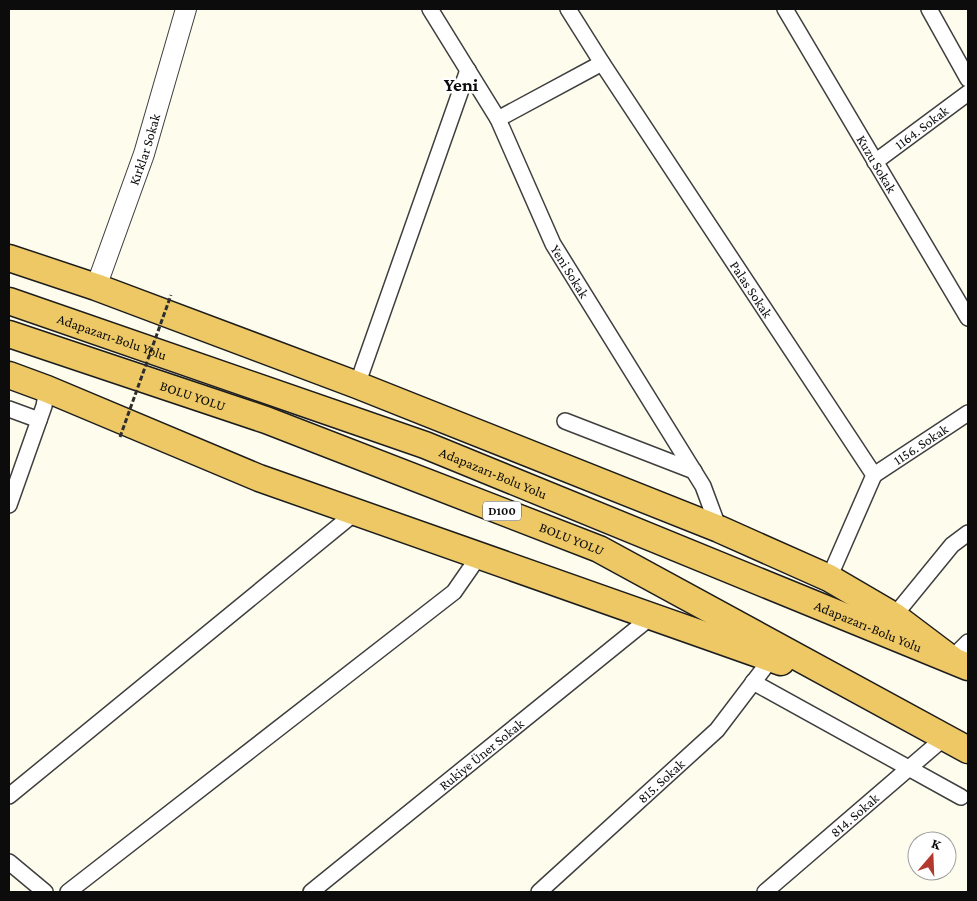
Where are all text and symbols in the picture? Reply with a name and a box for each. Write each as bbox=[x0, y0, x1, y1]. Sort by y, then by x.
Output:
district label: Yeni bbox=[444, 74, 479, 95]
street label: 1164. Sokak bbox=[892, 102, 952, 153]
street label: Kırklar Sokak bbox=[125, 111, 163, 187]
street label: Kuzu Sokak bbox=[853, 132, 900, 196]
street label: Yeni Sokak bbox=[547, 242, 593, 301]
street label: Palas Sokak bbox=[727, 258, 776, 321]
street label: Adapazarı-Bolu Yolu bbox=[55, 310, 169, 363]
street label: BOLU YOLU bbox=[158, 377, 228, 414]
street label: 1156. Sokak bbox=[890, 420, 951, 468]
street label: Adapazarı-Bolu Yolu bbox=[437, 444, 550, 502]
road number: D100 bbox=[483, 502, 521, 520]
street label: BOLU YOLU bbox=[537, 519, 607, 558]
street label: Adapazarı-Bolu Yolu bbox=[812, 597, 925, 656]
street label: Rukiye Üner Sokak bbox=[436, 715, 527, 793]
street label: 815. Sokak bbox=[634, 755, 688, 806]
street label: 814. Sokak bbox=[827, 790, 882, 840]
north arrow bbox=[907, 831, 957, 881]
text: K bbox=[929, 835, 944, 853]

